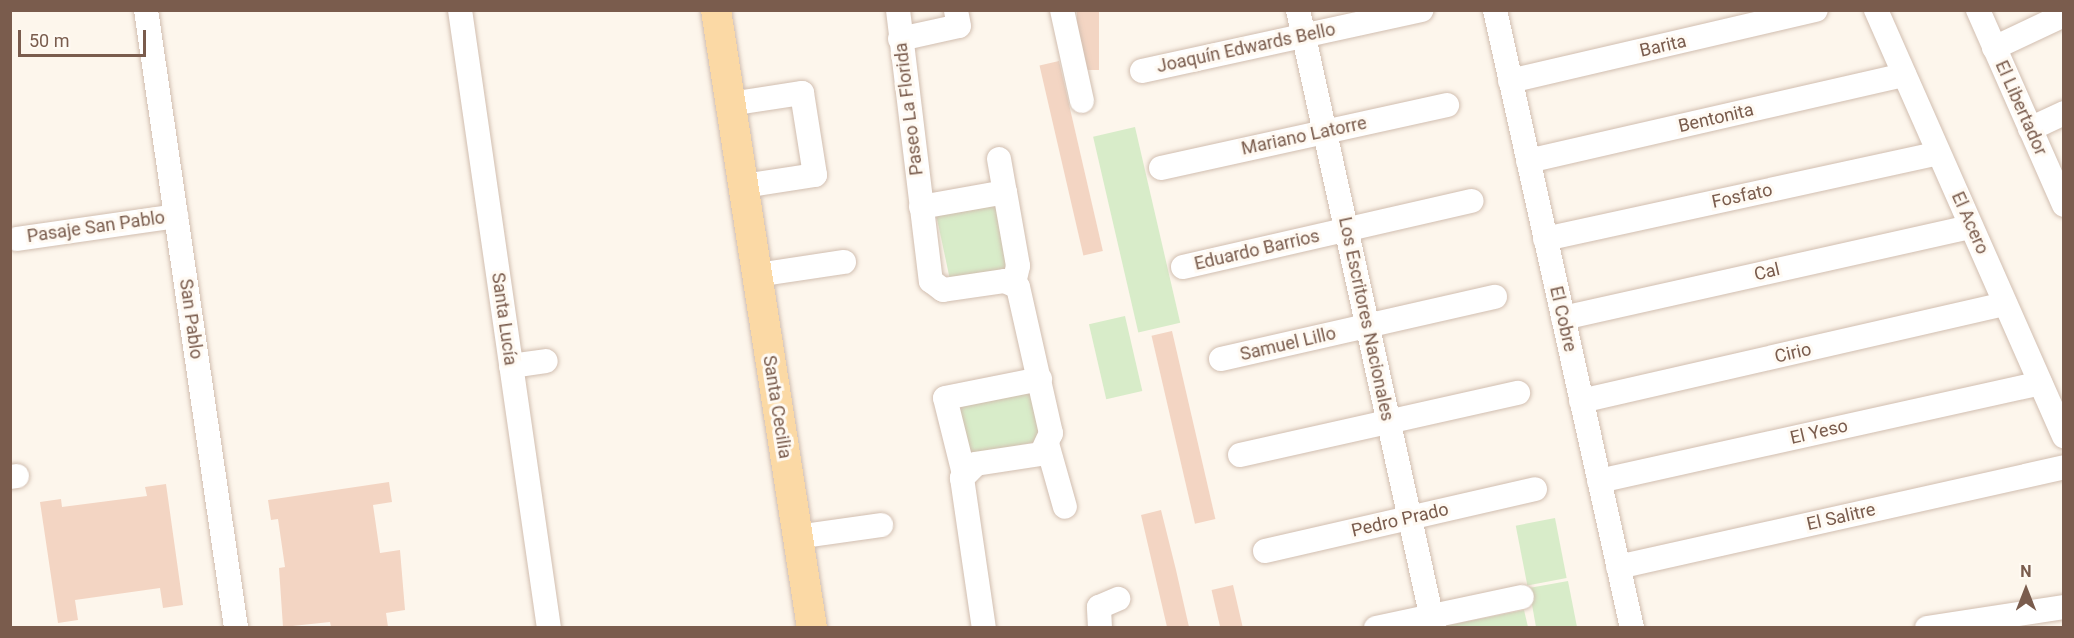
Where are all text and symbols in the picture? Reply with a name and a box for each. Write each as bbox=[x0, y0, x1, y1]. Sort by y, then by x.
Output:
scale bar bbox=[21, 18, 148, 56]
street label: Joaquín Edwards Bello bbox=[1155, 19, 1337, 77]
text: 50 m bbox=[29, 30, 69, 51]
street label: Barita bbox=[1638, 30, 1688, 62]
street label: Paseo La Florida bbox=[890, 41, 928, 177]
street label: El Libertador bbox=[1990, 57, 2052, 159]
street label: Bentonita bbox=[1676, 99, 1756, 137]
street label: Mariano Latorre bbox=[1239, 112, 1369, 160]
street label: Fosfato bbox=[1710, 179, 1774, 213]
street label: El Acero bbox=[1947, 188, 1993, 258]
street label: Pasaje San Pablo bbox=[26, 207, 166, 247]
street label: Los Escritores Nacionales bbox=[1334, 215, 1398, 423]
street label: Eduardo Barrios bbox=[1192, 225, 1322, 275]
street label: Cal bbox=[1752, 259, 1782, 285]
street label: Santa Lucía bbox=[487, 271, 521, 367]
street label: San Pablo bbox=[175, 278, 207, 360]
street label: El Cobre bbox=[1545, 284, 1581, 354]
street label: Samuel Lillo bbox=[1238, 322, 1338, 366]
street label: Cirio bbox=[1773, 338, 1813, 368]
street label: Santa Cecilia bbox=[758, 354, 796, 460]
street label: El Yeso bbox=[1788, 415, 1850, 449]
street label: Pedro Prado bbox=[1349, 498, 1451, 542]
street label: El Salitre bbox=[1805, 499, 1877, 535]
north arrow bbox=[1996, 560, 2056, 620]
text: N bbox=[2020, 562, 2032, 581]

